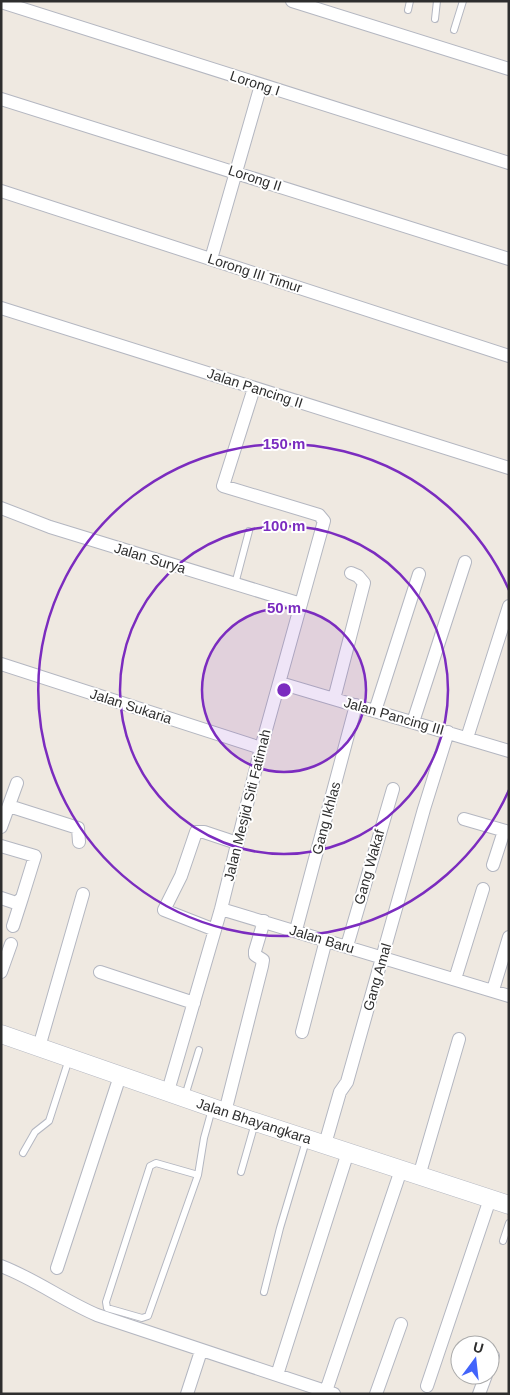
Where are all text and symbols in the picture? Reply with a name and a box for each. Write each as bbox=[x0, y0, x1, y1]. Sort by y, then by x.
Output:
street label: Lorong I bbox=[228, 67, 282, 99]
street label: Lorong II bbox=[226, 162, 284, 194]
street label: Lorong III Timur bbox=[206, 250, 304, 296]
street label: Jalan Pancing II bbox=[205, 365, 305, 411]
text: 150 m bbox=[263, 435, 305, 452]
text: 100 m bbox=[263, 517, 305, 534]
street label: Jalan Surya bbox=[112, 540, 188, 577]
text: 50 m bbox=[267, 599, 301, 616]
centre of rings bbox=[275, 681, 293, 699]
street label: Jalan Sukaria bbox=[88, 685, 174, 727]
street label: Jalan Pancing III bbox=[342, 694, 446, 738]
street label: Jalan Mesjid Siti Fatimah bbox=[220, 728, 274, 882]
street label: Gang Ikhlas bbox=[309, 780, 343, 856]
street label: Gang Wakaf bbox=[351, 828, 387, 906]
street label: Jalan Baru bbox=[288, 922, 356, 956]
street label: Gang Amal bbox=[360, 942, 394, 1012]
street label: Jalan Bhayangkara bbox=[195, 1095, 314, 1147]
north arrow bbox=[450, 1335, 500, 1385]
text: U bbox=[471, 1338, 485, 1356]

